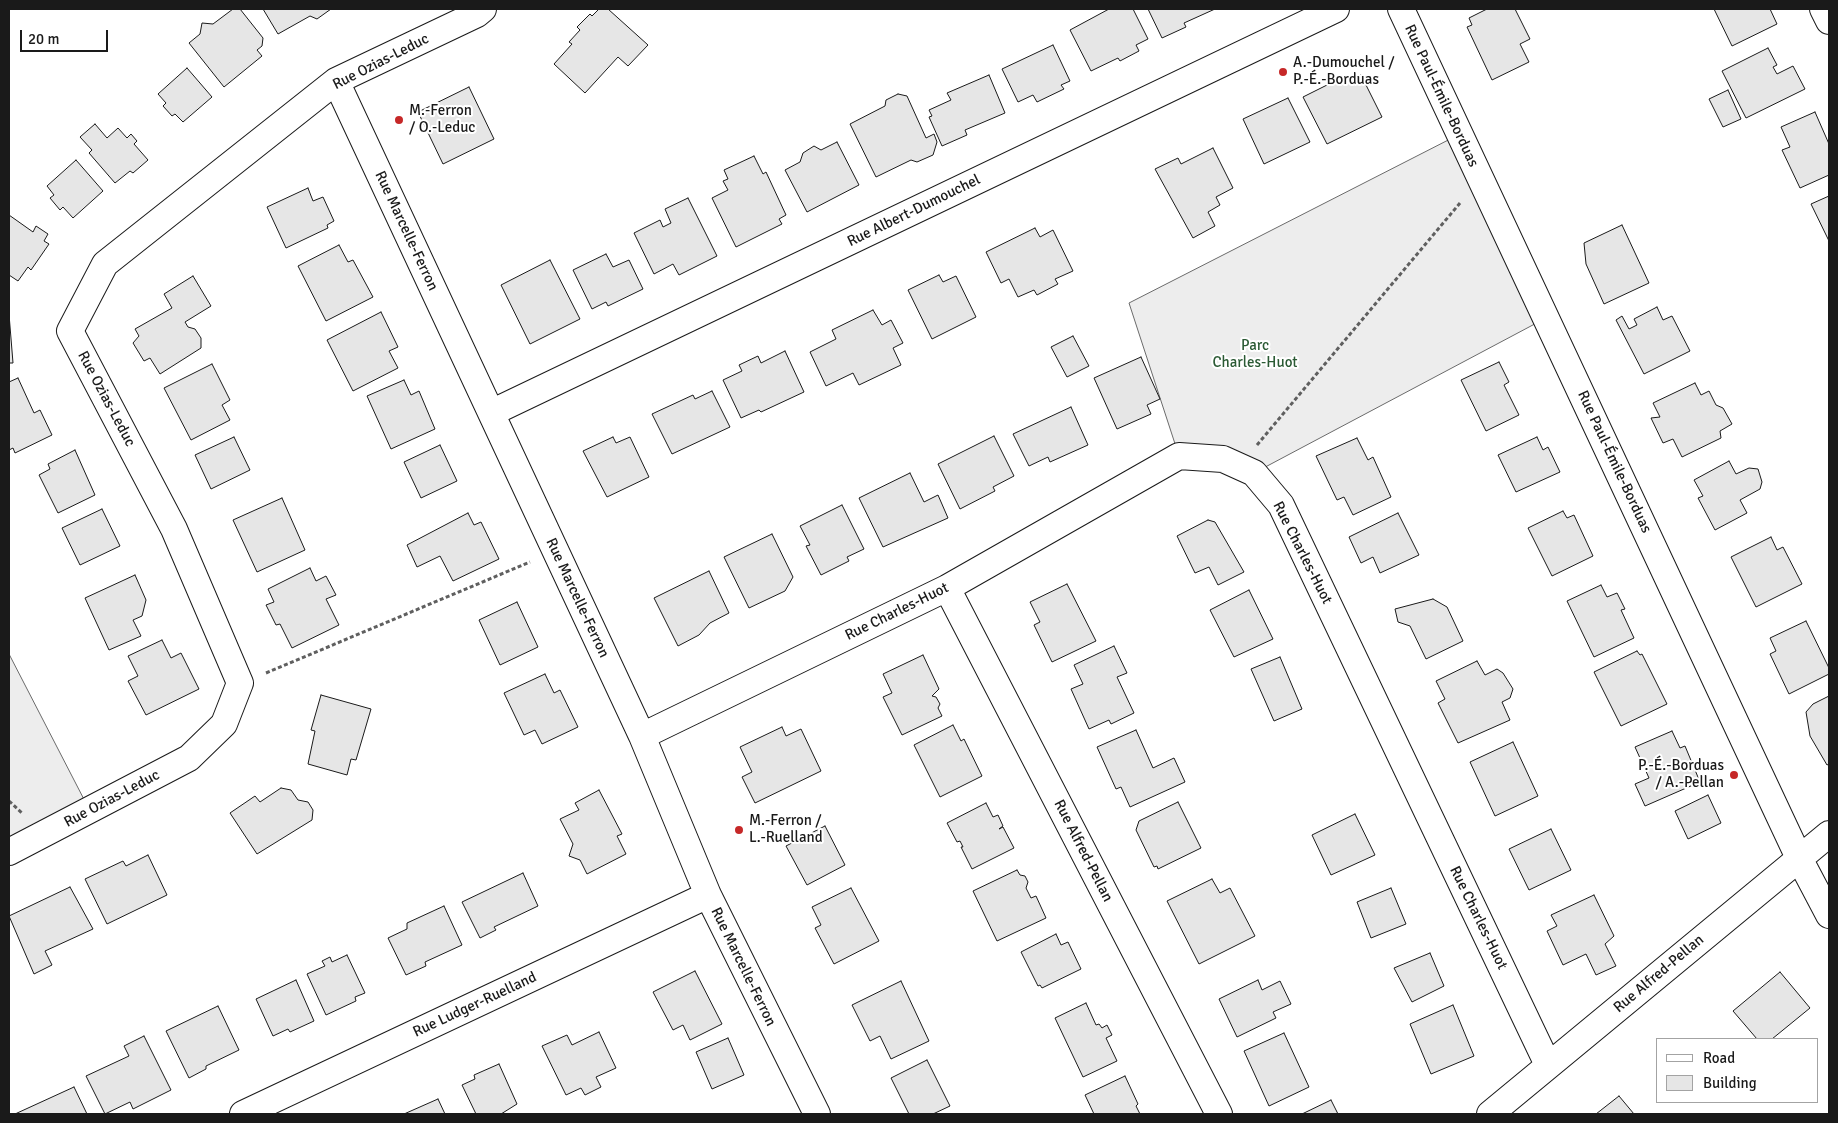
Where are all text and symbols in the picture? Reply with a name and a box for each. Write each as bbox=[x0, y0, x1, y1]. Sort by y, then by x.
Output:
scale bar bbox=[22, 20, 110, 52]
street label: Rue Paul-Émile-Borduas bbox=[1400, 22, 1482, 170]
text: 20 m bbox=[28, 30, 59, 48]
street label: Rue Ozias-Leduc bbox=[330, 30, 432, 94]
place label: A.-Dumouchel / P.-É.-Borduas bbox=[1293, 54, 1395, 89]
marker: A.-Dumouchel / P.-É.-Borduas bbox=[1277, 66, 1289, 78]
place label: M.-Ferron / O.-Leduc bbox=[409, 102, 475, 137]
marker: M.-Ferron / O.-Leduc bbox=[393, 114, 405, 126]
street label: Rue Marcelle-Ferron bbox=[370, 168, 442, 294]
street label: Rue Albert-Dumouchel bbox=[845, 171, 983, 251]
park label: Parc Charles-Huot bbox=[1212, 337, 1298, 372]
street label: Rue Ozias-Leduc bbox=[73, 348, 139, 450]
street label: Rue Paul-Émile-Borduas bbox=[1573, 388, 1655, 536]
street label: Rue Charles-Huot bbox=[1268, 499, 1336, 607]
street label: Rue Marcelle-Ferron bbox=[541, 535, 613, 661]
street label: Rue Charles-Huot bbox=[842, 579, 952, 645]
place label: P.-É.-Borduas / A.-Pellan bbox=[1638, 757, 1724, 792]
street label: Rue Ozias-Leduc bbox=[61, 766, 163, 832]
marker: P.-É.-Borduas / A.-Pellan bbox=[1728, 769, 1740, 781]
street label: Rue Alfred-Pellan bbox=[1049, 797, 1117, 905]
place label: M.-Ferron / L.-Ruelland bbox=[749, 812, 823, 847]
marker: M.-Ferron / L.-Ruelland bbox=[733, 824, 745, 836]
street label: Rue Charles-Huot bbox=[1445, 863, 1511, 973]
street label: Rue Marcelle-Ferron bbox=[706, 905, 780, 1029]
street label: Rue Alfred-Pellan bbox=[1610, 931, 1708, 1017]
street label: Rue Ludger-Ruelland bbox=[410, 968, 540, 1042]
legend bbox=[1656, 1038, 1818, 1103]
text: Road bbox=[1703, 1049, 1735, 1067]
text: Building bbox=[1703, 1074, 1757, 1092]

